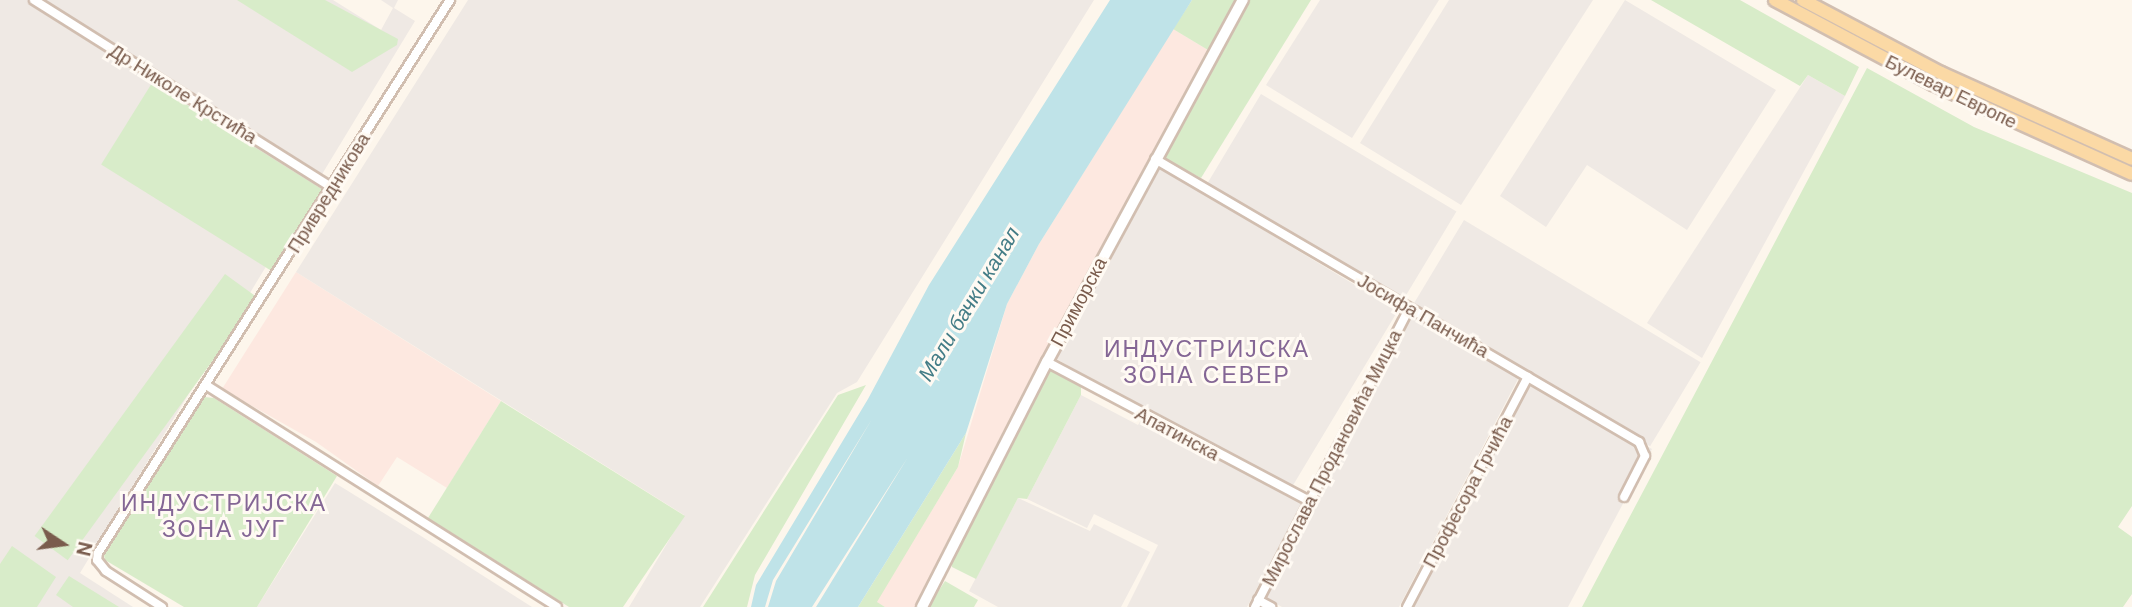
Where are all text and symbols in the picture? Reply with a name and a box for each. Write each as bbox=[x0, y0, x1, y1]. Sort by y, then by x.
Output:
street label: Др Николе Крстића bbox=[105, 39, 261, 149]
street label: Булевар Европе bbox=[1881, 50, 2021, 134]
street label: Привредникова bbox=[283, 129, 375, 257]
water label: Мали бачки канал bbox=[913, 222, 1025, 386]
street label: Приморска bbox=[1046, 253, 1112, 351]
street label: Јосифа Панчића bbox=[1353, 269, 1493, 363]
street label: Мирослава Продановића Мицка bbox=[1257, 326, 1407, 590]
district label: ИНДУСТРИЈСКА ЗОНА СЕВЕР bbox=[1105, 335, 1309, 389]
street label: Апатинска bbox=[1131, 402, 1223, 466]
street label: Професора Грчића bbox=[1418, 412, 1518, 572]
district label: ИНДУСТРИЈСКА ЗОНА ЈУГ bbox=[122, 489, 326, 543]
north arrow bbox=[28, 509, 98, 579]
text: N bbox=[70, 539, 98, 558]

